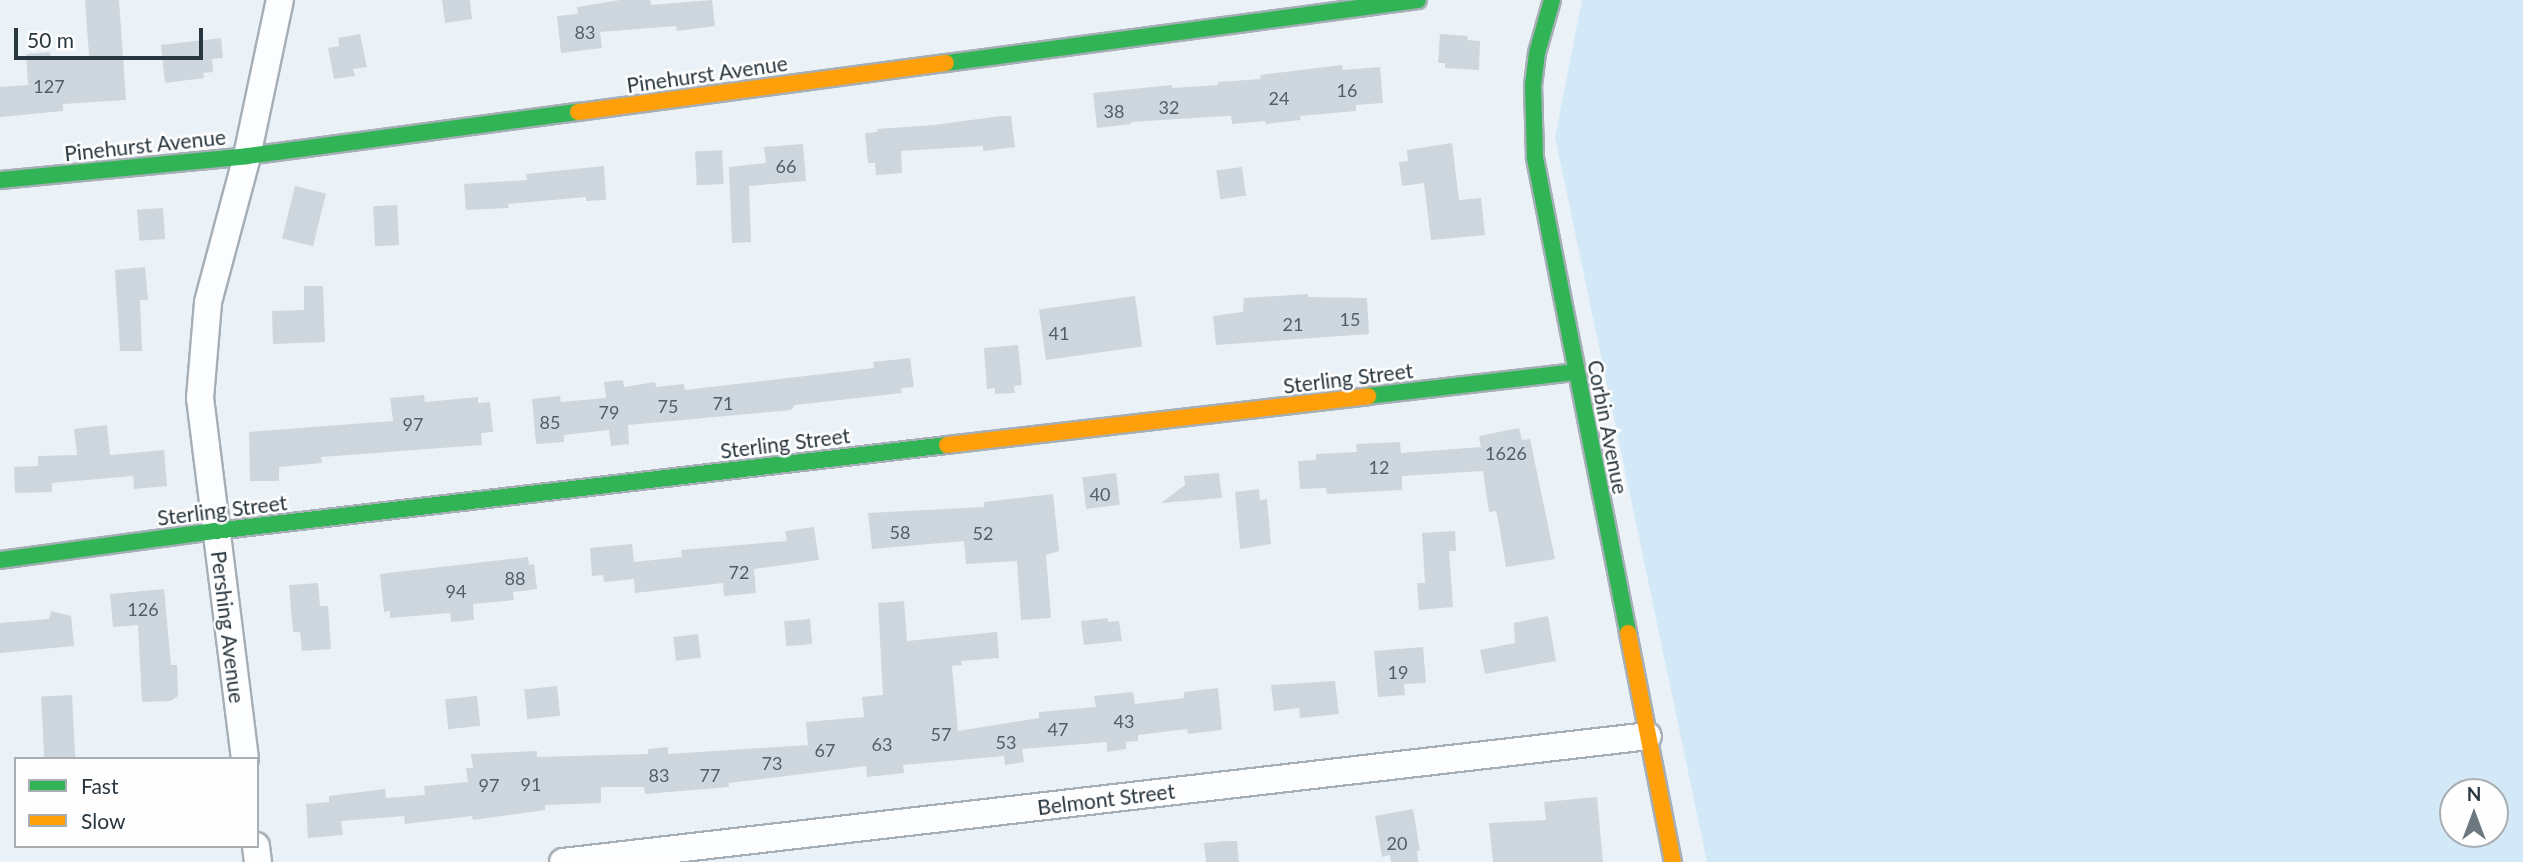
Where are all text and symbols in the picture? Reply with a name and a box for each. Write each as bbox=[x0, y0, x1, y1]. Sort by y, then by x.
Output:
scale bar bbox=[18, 14, 206, 58]
house number: 83 bbox=[575, 21, 595, 43]
text: 50 m bbox=[27, 27, 74, 52]
street label: Pinehurst Avenue bbox=[625, 50, 789, 98]
house number: 127 bbox=[33, 75, 65, 97]
house number: 16 bbox=[1337, 79, 1357, 101]
house number: 24 bbox=[1269, 87, 1289, 109]
house number: 32 bbox=[1159, 96, 1179, 118]
house number: 38 bbox=[1104, 100, 1124, 122]
street label: Pinehurst Avenue bbox=[63, 124, 227, 166]
house number: 66 bbox=[776, 155, 796, 177]
house number: 15 bbox=[1340, 308, 1360, 330]
house number: 21 bbox=[1283, 313, 1303, 335]
house number: 41 bbox=[1049, 322, 1069, 344]
street label: Corbin Avenue bbox=[1583, 357, 1633, 497]
street label: Sterling Street bbox=[1282, 358, 1414, 398]
house number: 71 bbox=[713, 392, 733, 414]
house number: 75 bbox=[658, 395, 678, 417]
house number: 79 bbox=[599, 401, 619, 423]
house number: 85 bbox=[540, 411, 560, 433]
house number: 97 bbox=[403, 413, 423, 435]
street label: Sterling Street bbox=[719, 423, 851, 463]
house number: 1626 bbox=[1485, 442, 1527, 464]
house number: 12 bbox=[1369, 456, 1389, 478]
house number: 40 bbox=[1090, 483, 1110, 505]
street label: Sterling Street bbox=[156, 490, 288, 530]
house number: 58 bbox=[890, 521, 910, 543]
house number: 52 bbox=[973, 522, 993, 544]
street label: Pershing Avenue bbox=[206, 549, 250, 705]
house number: 72 bbox=[729, 561, 749, 583]
house number: 88 bbox=[505, 567, 525, 589]
house number: 94 bbox=[446, 580, 466, 602]
house number: 126 bbox=[127, 598, 159, 620]
house number: 19 bbox=[1388, 661, 1408, 683]
house number: 43 bbox=[1114, 710, 1134, 732]
house number: 47 bbox=[1048, 718, 1068, 740]
house number: 57 bbox=[931, 723, 951, 745]
house number: 53 bbox=[996, 731, 1016, 753]
house number: 63 bbox=[872, 733, 892, 755]
house number: 67 bbox=[815, 739, 835, 761]
house number: 73 bbox=[762, 752, 782, 774]
legend bbox=[14, 757, 259, 848]
house number: 83 bbox=[649, 764, 669, 786]
house number: 77 bbox=[700, 764, 720, 786]
text: Fast bbox=[81, 773, 118, 798]
house number: 91 bbox=[521, 773, 541, 795]
house number: 97 bbox=[479, 774, 499, 796]
street label: Belmont Street bbox=[1036, 778, 1176, 820]
north arrow bbox=[2439, 778, 2509, 848]
text: N bbox=[2467, 782, 2481, 805]
text: Slow bbox=[81, 808, 125, 833]
house number: 20 bbox=[1387, 832, 1407, 854]

